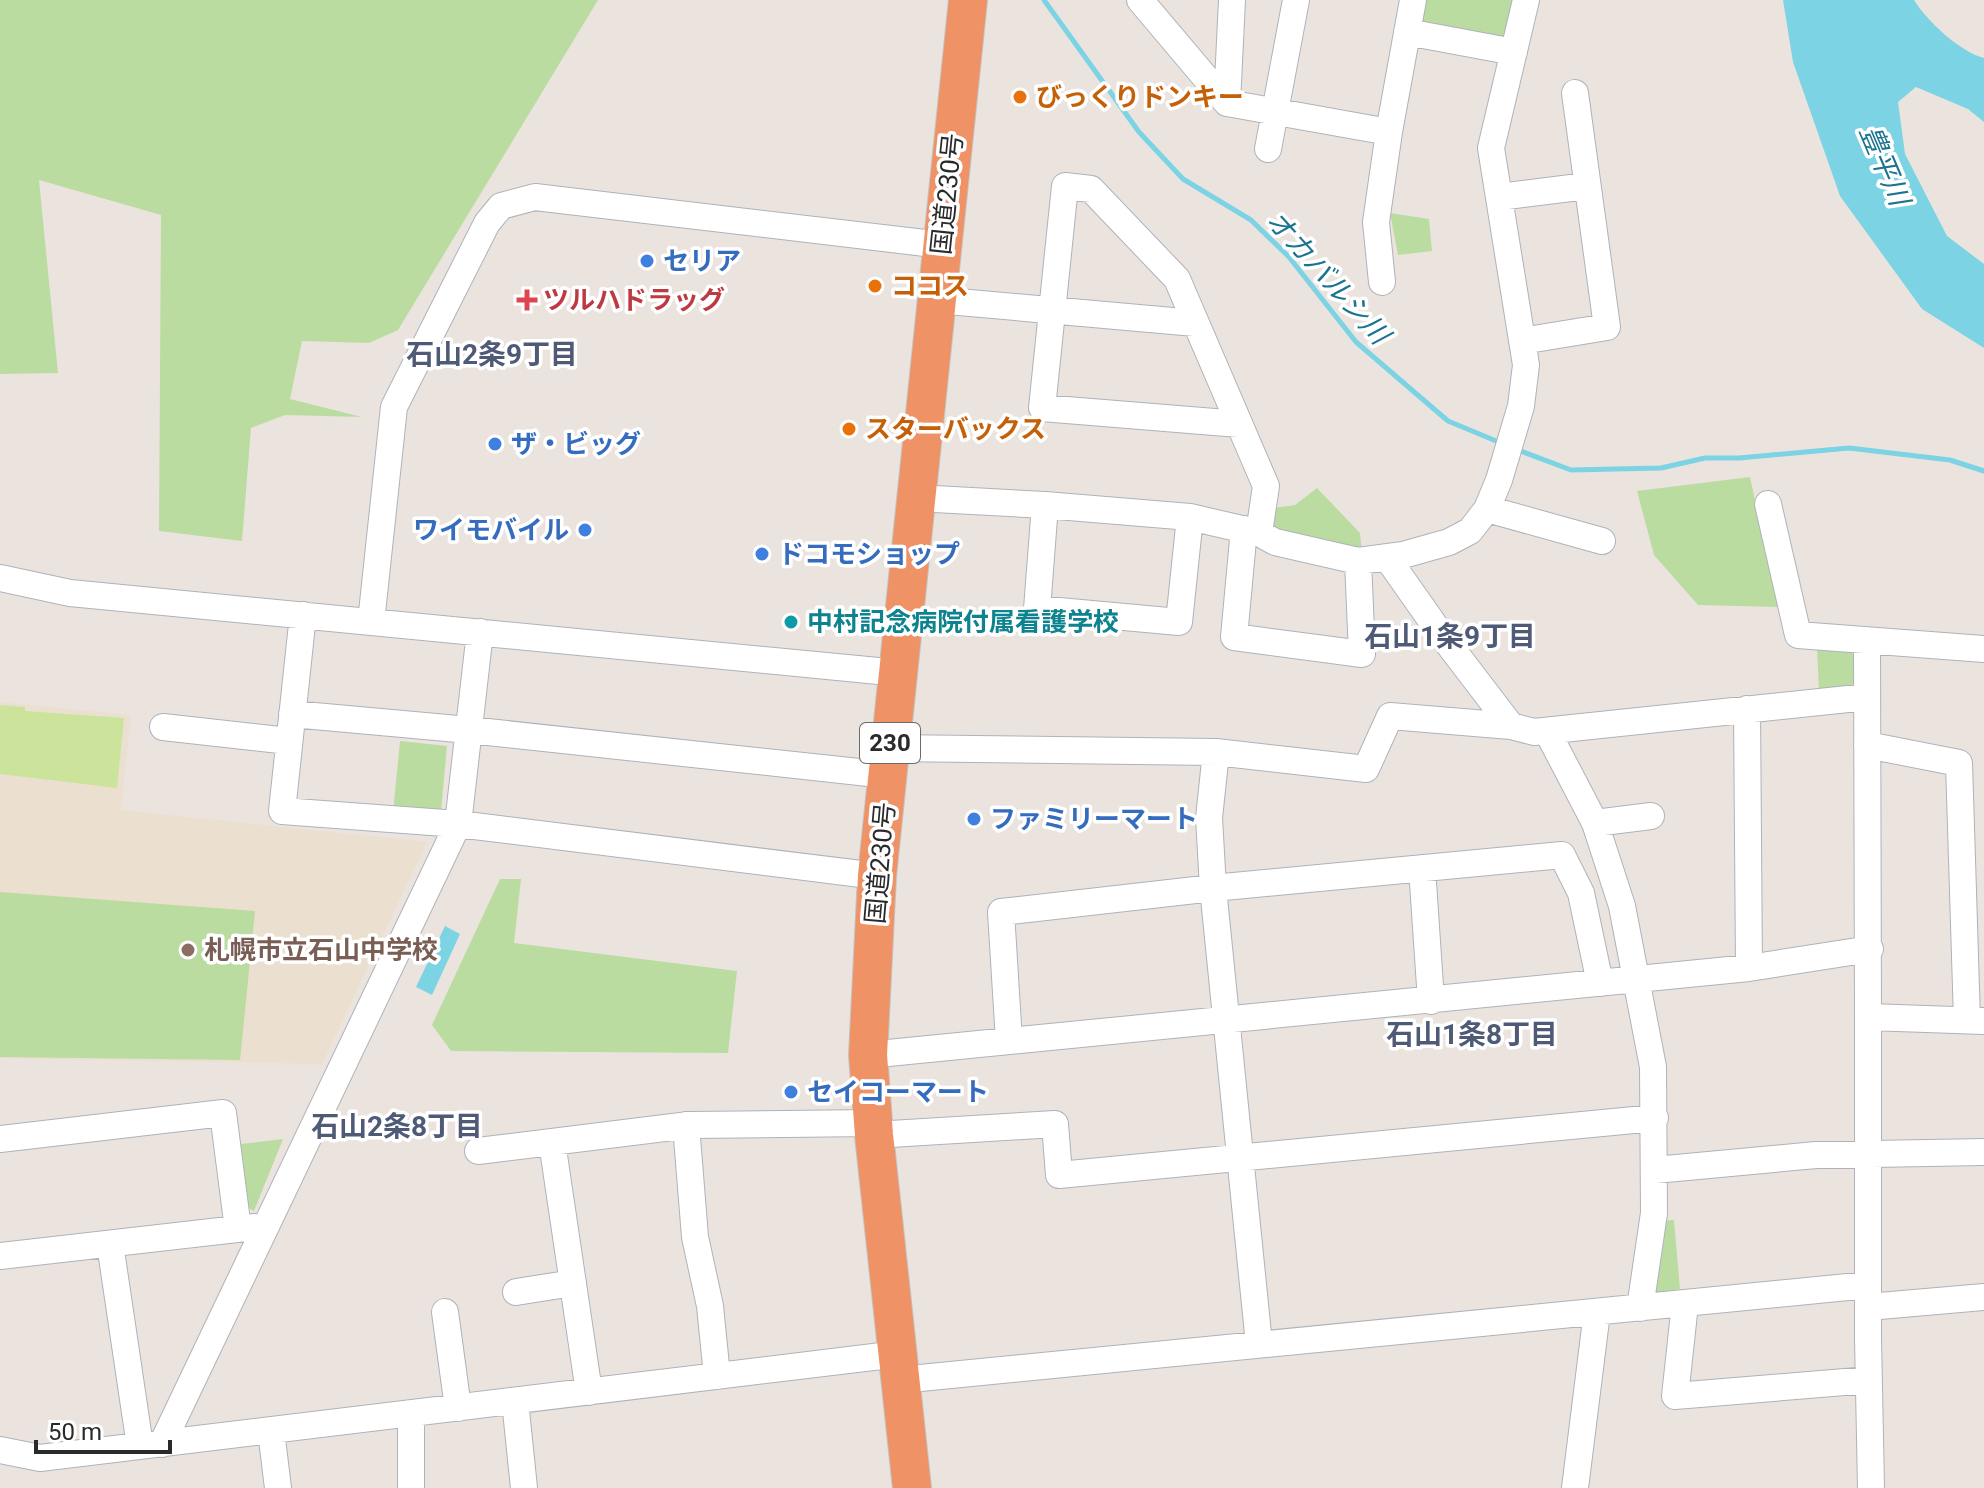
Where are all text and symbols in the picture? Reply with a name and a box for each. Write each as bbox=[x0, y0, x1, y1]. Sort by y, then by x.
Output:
place label: びっくりドンキー bbox=[1036, 82, 1244, 112]
marker: びっくりドンキー bbox=[1011, 88, 1029, 106]
water label: 豊平川 bbox=[1853, 120, 1917, 213]
street label: 国道230号 bbox=[926, 132, 968, 256]
water label: オカバルシ川 bbox=[1259, 204, 1398, 353]
place label: セリア bbox=[663, 246, 741, 276]
marker: セリア bbox=[638, 252, 656, 270]
place label: ココス bbox=[891, 271, 969, 301]
marker: ココス bbox=[866, 277, 884, 295]
place label: ツルハドラッグ bbox=[543, 285, 725, 315]
marker: ツルハドラッグ bbox=[518, 291, 536, 309]
district label: 石山2条9丁目 bbox=[406, 338, 578, 371]
place label: スターバックス bbox=[865, 414, 1046, 444]
marker: スターバックス bbox=[840, 420, 858, 438]
place label: ザ・ビッグ bbox=[511, 429, 641, 459]
marker: ザ・ビッグ bbox=[486, 435, 504, 453]
place label: ワイモバイル bbox=[413, 515, 569, 545]
marker: ワイモバイル bbox=[576, 521, 594, 539]
place label: ドコモショップ bbox=[778, 539, 960, 569]
marker: ドコモショップ bbox=[753, 545, 771, 563]
place label: 中村記念病院付属看護学校 bbox=[807, 607, 1119, 637]
marker: 中村記念病院付属看護学校 bbox=[782, 613, 800, 631]
district label: 石山1条9丁目 bbox=[1364, 620, 1536, 653]
road number: 230 bbox=[860, 723, 920, 763]
street label: 国道230号 bbox=[860, 801, 900, 925]
place label: ファミリーマート bbox=[990, 804, 1198, 834]
marker: ファミリーマート bbox=[965, 810, 983, 828]
place label: 札幌市立石山中学校 bbox=[204, 935, 438, 965]
marker: 札幌市立石山中学校 bbox=[179, 941, 197, 959]
district label: 石山1条8丁目 bbox=[1386, 1018, 1558, 1051]
place label: セイコーマート bbox=[807, 1077, 989, 1107]
marker: セイコーマート bbox=[782, 1083, 800, 1101]
district label: 石山2条8丁目 bbox=[311, 1110, 483, 1143]
scale bar bbox=[36, 1404, 170, 1454]
text: 50 m bbox=[48, 1418, 102, 1446]

